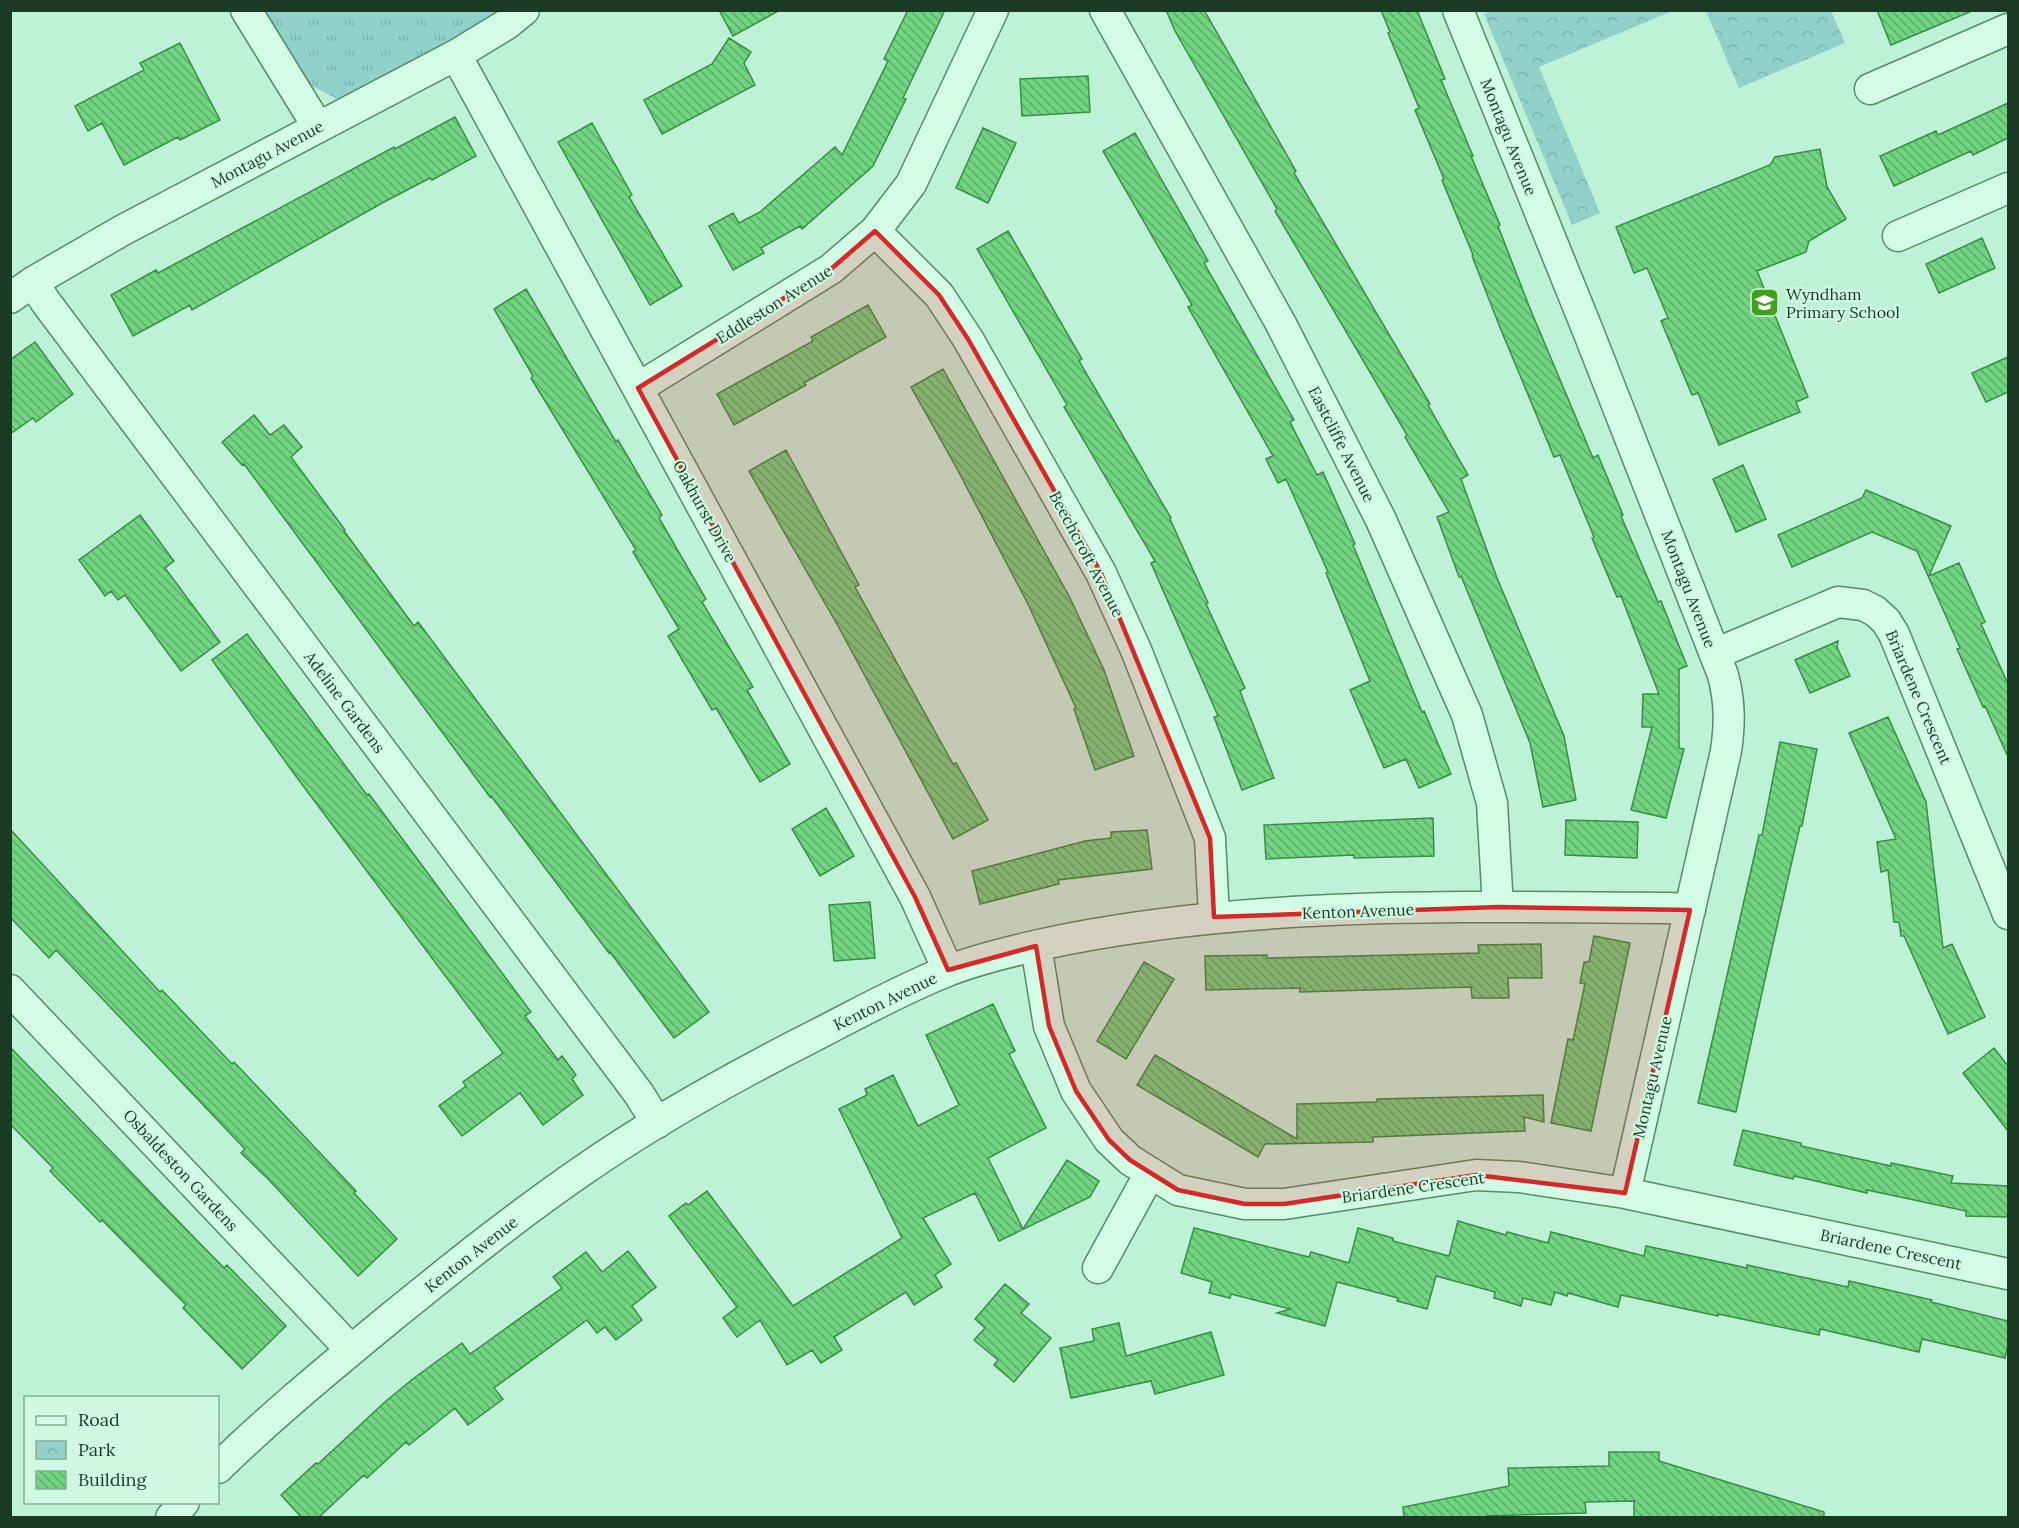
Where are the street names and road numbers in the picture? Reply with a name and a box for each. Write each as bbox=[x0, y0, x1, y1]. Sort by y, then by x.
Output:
street label: Montagu Avenue bbox=[1476, 75, 1542, 199]
street label: Montagu Avenue bbox=[207, 116, 327, 192]
street label: Eddleston Avenue bbox=[712, 260, 836, 348]
street label: Eastcliffe Avenue bbox=[1304, 383, 1380, 506]
street label: Oakhurst Drive bbox=[669, 457, 741, 566]
street label: Beechcroft Avenue bbox=[1045, 487, 1129, 621]
street label: Montagu Avenue bbox=[1657, 527, 1721, 651]
street label: Briardene Crescent bbox=[1882, 627, 1957, 768]
street label: Adeline Gardens bbox=[300, 646, 390, 757]
street label: Kenton Avenue bbox=[1301, 899, 1415, 923]
street label: Kenton Avenue bbox=[830, 967, 940, 1035]
street label: Montagu Avenue bbox=[1628, 1014, 1676, 1140]
street label: Osbaldeston Gardens bbox=[119, 1105, 243, 1235]
street label: Briardene Crescent bbox=[1340, 1167, 1487, 1207]
street label: Kenton Avenue bbox=[420, 1211, 522, 1297]
street label: Briardene Crescent bbox=[1818, 1224, 1964, 1274]

